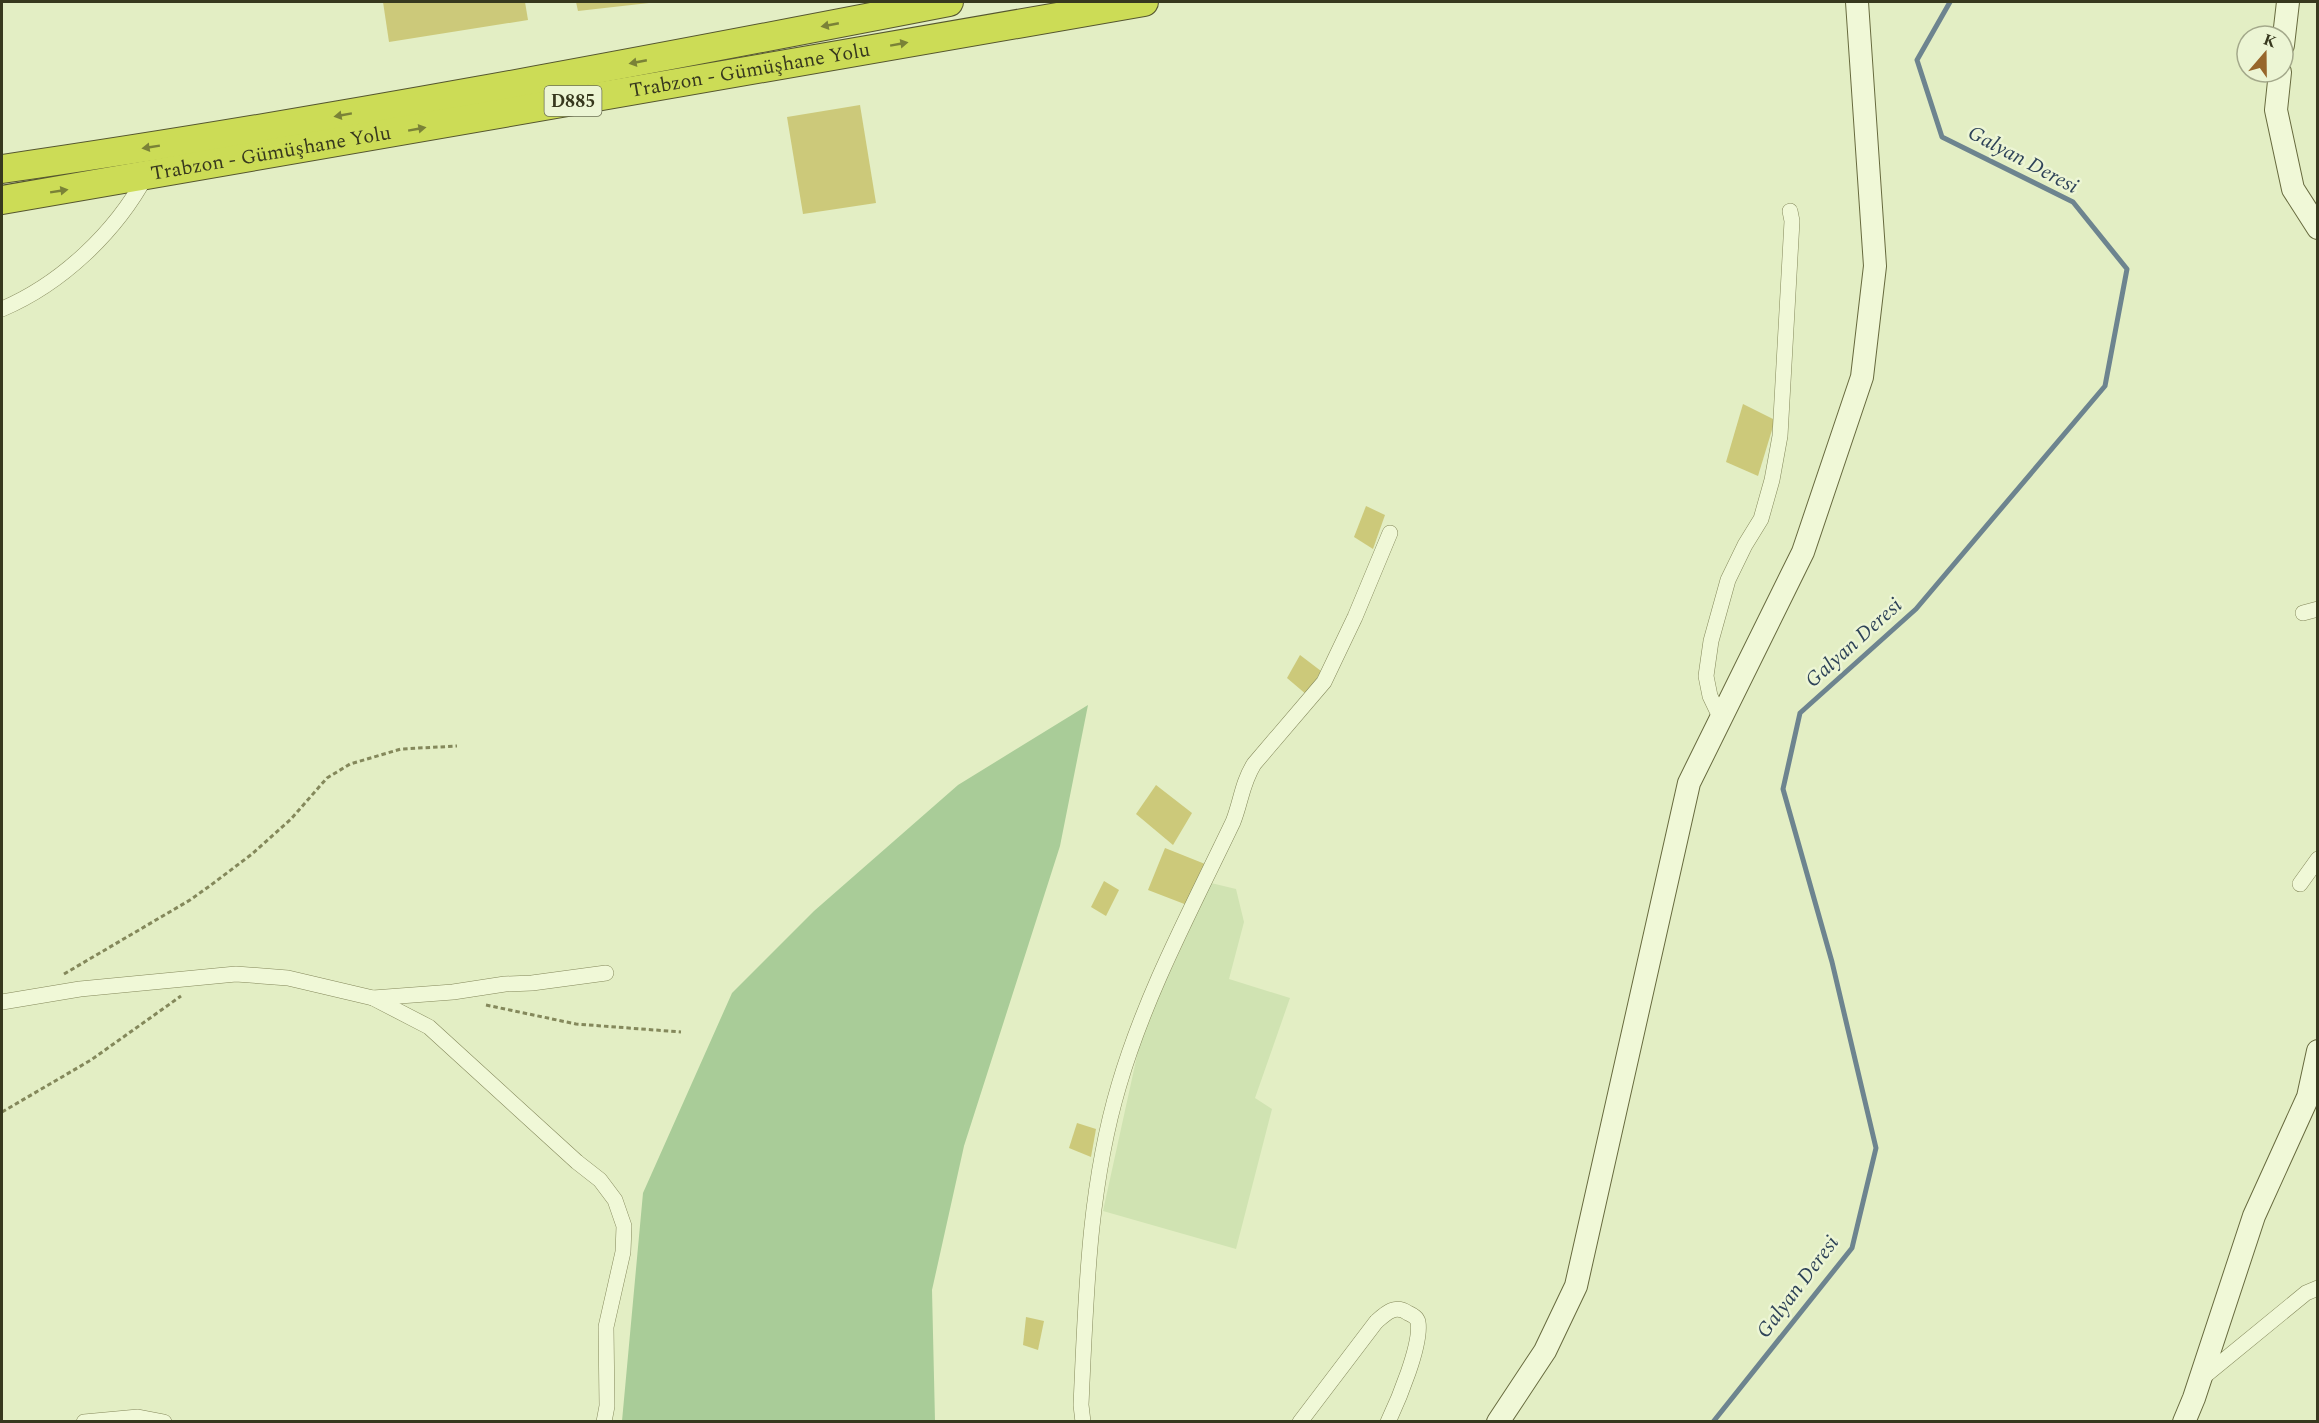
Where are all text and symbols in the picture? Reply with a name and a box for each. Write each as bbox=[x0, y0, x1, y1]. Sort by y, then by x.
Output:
one-way arrow bbox=[820, 21, 839, 30]
north arrow bbox=[2235, 24, 2295, 84]
text: K bbox=[2260, 27, 2280, 54]
street label: Trabzon - Gümüşhane Yolu bbox=[627, 35, 872, 106]
one-way arrow bbox=[889, 40, 908, 49]
one-way arrow bbox=[629, 58, 648, 67]
road number: D885 bbox=[544, 86, 602, 116]
one-way arrow bbox=[334, 111, 353, 120]
water label: Galyan Deresi bbox=[1962, 117, 2084, 203]
street label: Trabzon - Gümüşhane Yolu bbox=[149, 118, 393, 189]
one-way arrow bbox=[408, 124, 427, 133]
one-way arrow bbox=[141, 142, 160, 151]
one-way arrow bbox=[50, 186, 69, 195]
water label: Galyan Deresi bbox=[1798, 590, 1910, 696]
water label: Galyan Deresi bbox=[1749, 1229, 1847, 1345]

